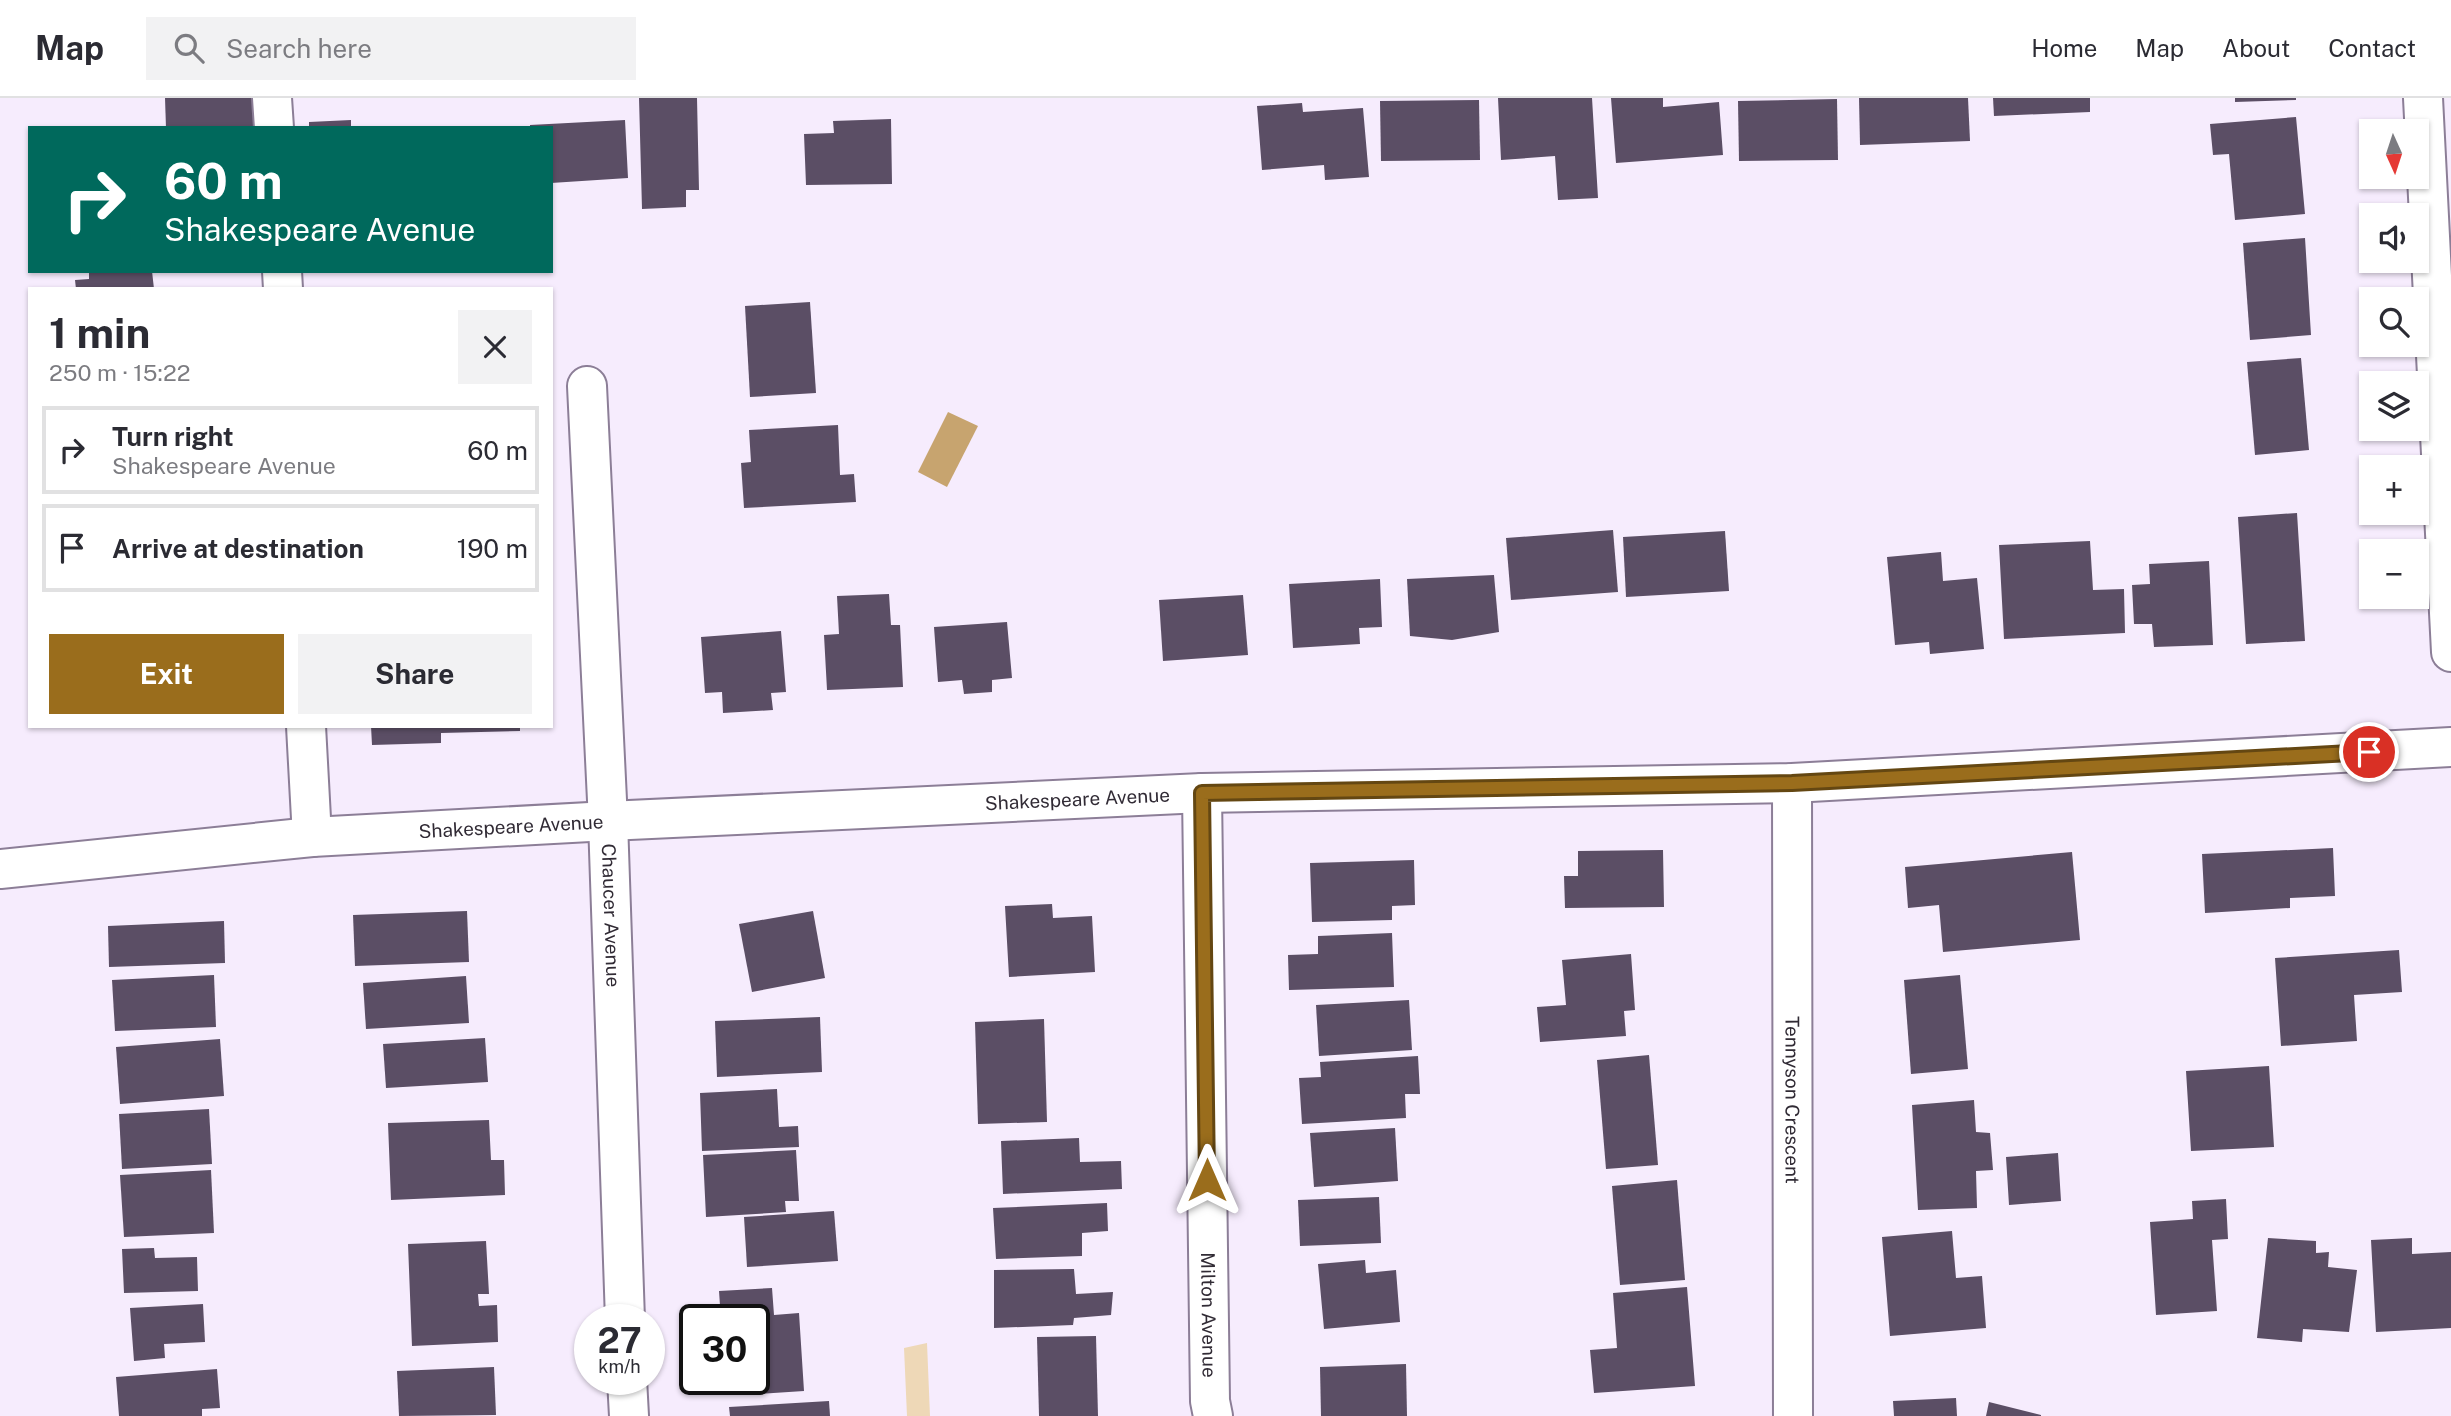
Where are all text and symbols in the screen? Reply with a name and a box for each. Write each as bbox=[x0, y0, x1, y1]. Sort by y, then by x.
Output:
search box bbox=[146, 17, 636, 80]
text: Map bbox=[35, 29, 104, 67]
icon: search bbox=[170, 29, 208, 67]
text: Search here bbox=[226, 33, 372, 64]
text: Home bbox=[2031, 34, 2097, 62]
text: Map bbox=[2135, 34, 2184, 62]
text: About bbox=[2222, 34, 2290, 62]
text: Contact bbox=[2328, 34, 2416, 62]
north arrow bbox=[2359, 119, 2429, 189]
map controls bbox=[2359, 119, 2429, 609]
text: 60 m bbox=[164, 152, 283, 210]
icon: right bbox=[49, 154, 140, 245]
button: sound bbox=[2359, 203, 2429, 273]
text: Shakespeare Avenue bbox=[164, 211, 475, 248]
button: search bbox=[2359, 287, 2429, 357]
text: 1 min bbox=[49, 308, 150, 357]
button: close bbox=[458, 310, 532, 384]
text: 250 m · 15:22 bbox=[49, 359, 190, 386]
button: layers bbox=[2359, 371, 2429, 441]
text: Turn right bbox=[112, 421, 234, 452]
icon: right bbox=[53, 431, 91, 469]
text: 60 m bbox=[467, 435, 528, 466]
text: Shakespeare Avenue bbox=[112, 452, 336, 479]
button: + bbox=[2359, 455, 2429, 525]
icon: arrive bbox=[53, 529, 91, 567]
text: Arrive at destination bbox=[112, 533, 364, 564]
text: 190 m bbox=[457, 533, 528, 564]
button: − bbox=[2359, 539, 2429, 609]
button: Exit bbox=[49, 634, 284, 714]
button: Share bbox=[298, 634, 532, 714]
pin bbox=[2339, 722, 2399, 782]
icon: arrive bbox=[2350, 733, 2388, 771]
street label: Shakespeare Avenue bbox=[984, 784, 1170, 814]
street label: Shakespeare Avenue bbox=[418, 810, 604, 842]
street label: Chaucer Avenue bbox=[598, 843, 625, 988]
street label: Tennyson Crescent bbox=[1781, 1016, 1804, 1184]
position arrow bbox=[1170, 1143, 1244, 1217]
street label: Milton Avenue bbox=[1197, 1252, 1221, 1378]
speed limit sign: 30 bbox=[679, 1304, 770, 1395]
text: 27 bbox=[597, 1320, 642, 1361]
text: km/h bbox=[598, 1356, 641, 1377]

